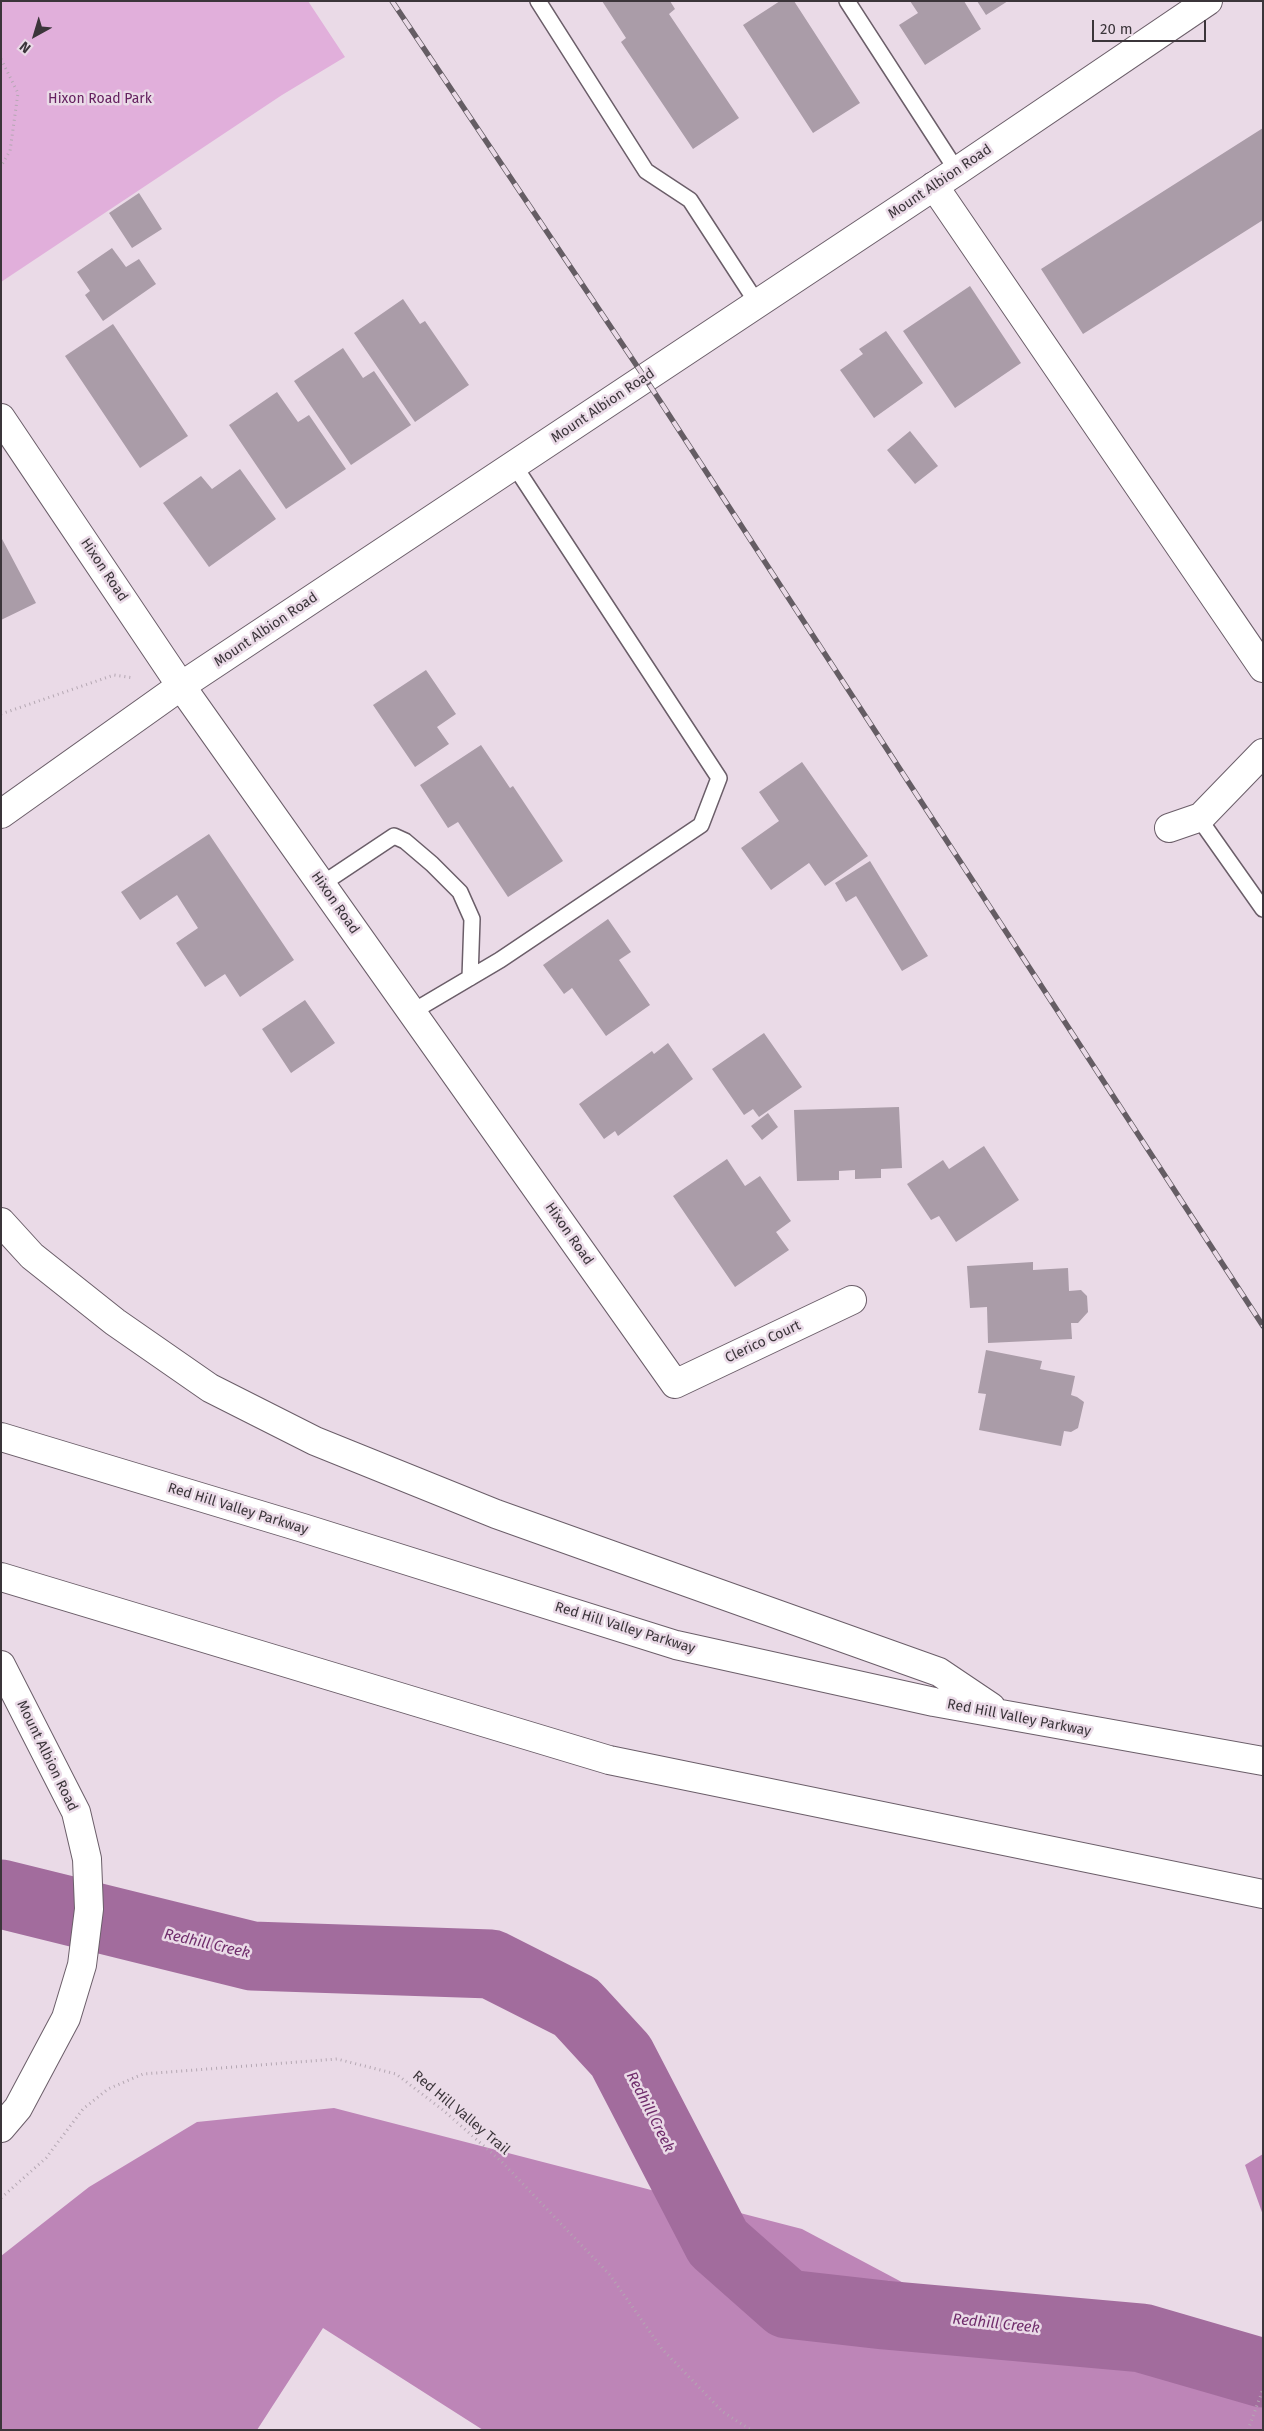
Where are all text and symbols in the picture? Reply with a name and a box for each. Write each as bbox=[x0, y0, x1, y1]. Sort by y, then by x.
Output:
north arrow bbox=[10, 10, 60, 60]
scale bar bbox=[1094, 10, 1208, 42]
text: 20 m bbox=[1100, 20, 1133, 38]
text: N bbox=[16, 38, 34, 57]
park label: Hixon Road Park bbox=[48, 91, 152, 107]
street label: Mount Albion Road bbox=[885, 141, 995, 223]
street label: Mount Albion Road bbox=[548, 365, 658, 447]
street label: Hixon Road bbox=[77, 535, 131, 605]
street label: Mount Albion Road bbox=[211, 589, 321, 671]
street label: Hixon Road bbox=[307, 868, 363, 938]
street label: Hixon Road bbox=[541, 1199, 597, 1269]
street label: Clerico Court bbox=[723, 1317, 803, 1367]
street label: Red Hill Valley Parkway bbox=[166, 1480, 310, 1538]
street label: Red Hill Valley Parkway bbox=[553, 1599, 697, 1657]
street label: Red Hill Valley Parkway bbox=[946, 1696, 1092, 1740]
street label: Mount Albion Road bbox=[13, 1698, 81, 1814]
water label: Redhill Creek bbox=[162, 1925, 252, 1963]
street label: Red Hill Valley Trail bbox=[409, 2067, 513, 2159]
water label: Redhill Creek bbox=[622, 2069, 678, 2155]
water label: Redhill Creek bbox=[951, 2310, 1041, 2338]

